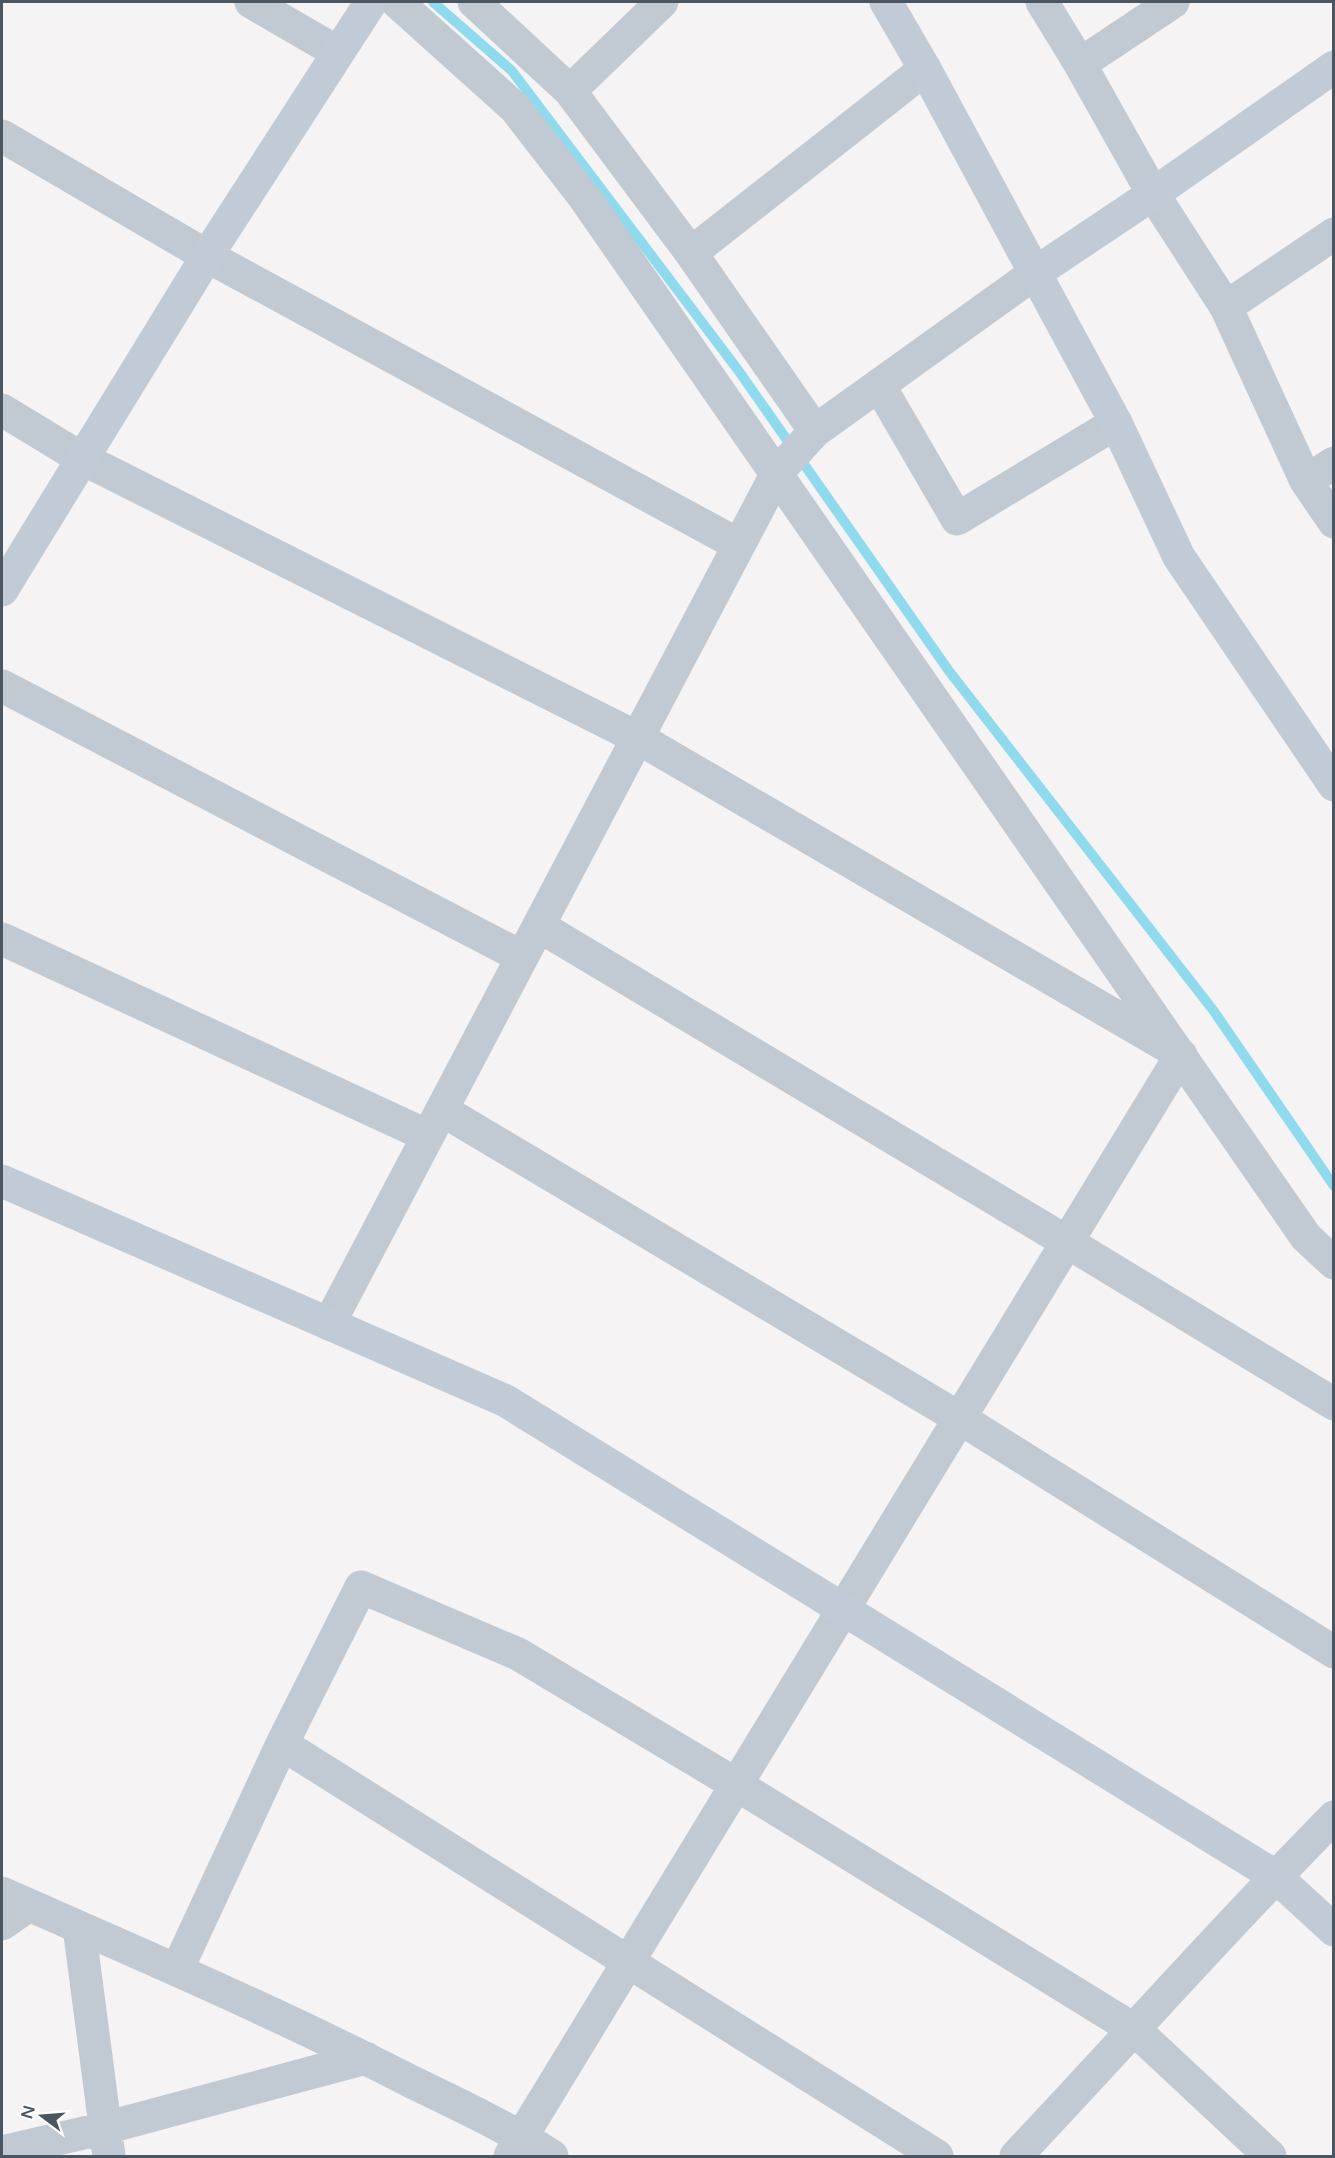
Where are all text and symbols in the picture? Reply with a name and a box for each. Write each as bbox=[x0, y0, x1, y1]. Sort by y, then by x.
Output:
north arrow bbox=[12, 2086, 72, 2146]
text: N bbox=[17, 2103, 40, 2121]

